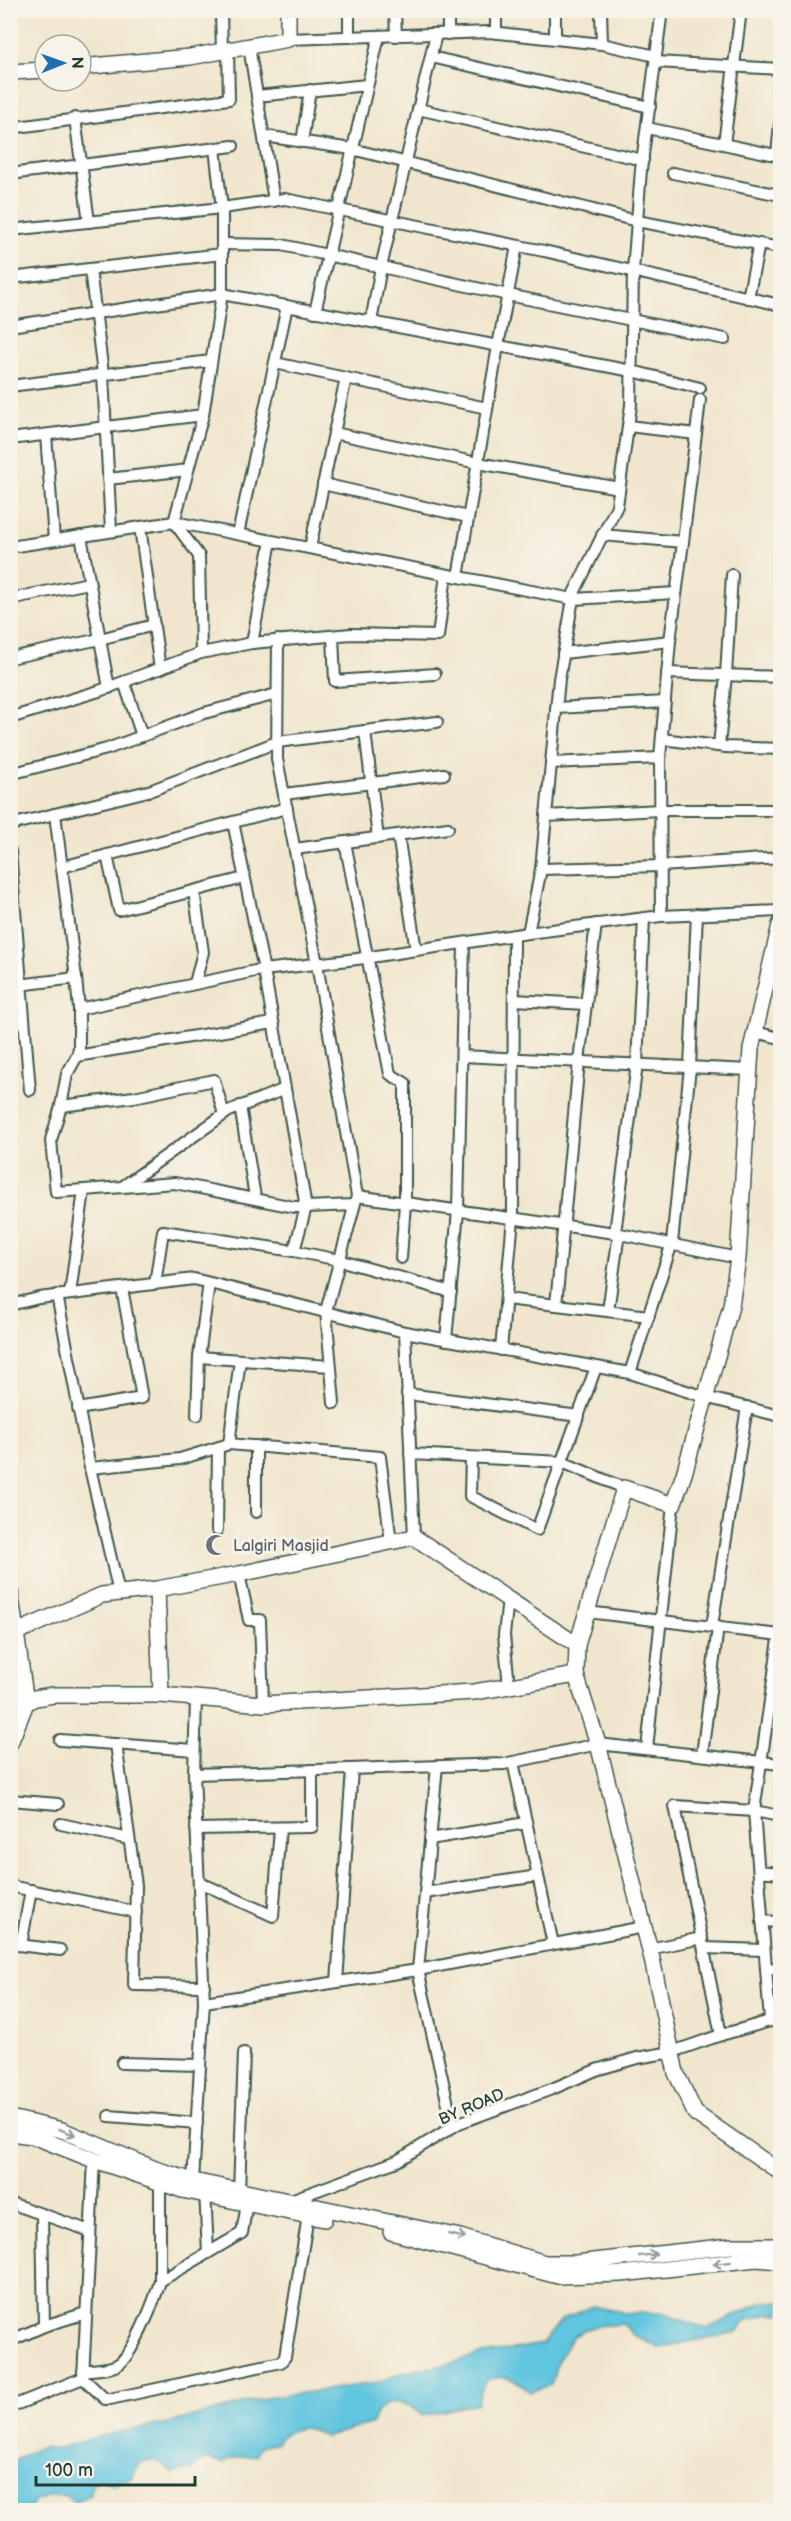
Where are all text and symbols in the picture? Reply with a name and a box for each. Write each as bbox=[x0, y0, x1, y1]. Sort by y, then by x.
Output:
north arrow bbox=[33, 33, 93, 93]
text: N bbox=[67, 57, 86, 69]
mosque icon: Lalgiri Masjid bbox=[204, 1533, 228, 1557]
place label: Lalgiri Masjid bbox=[233, 1537, 329, 1556]
street label: BY ROAD bbox=[436, 2085, 507, 2130]
one-way arrow bbox=[57, 2128, 76, 2139]
one-way arrow bbox=[447, 2231, 466, 2242]
one-way arrow bbox=[637, 2249, 657, 2260]
one-way arrow bbox=[713, 2257, 733, 2268]
scale bar bbox=[36, 2449, 195, 2487]
text: 100 m bbox=[45, 2460, 93, 2481]

